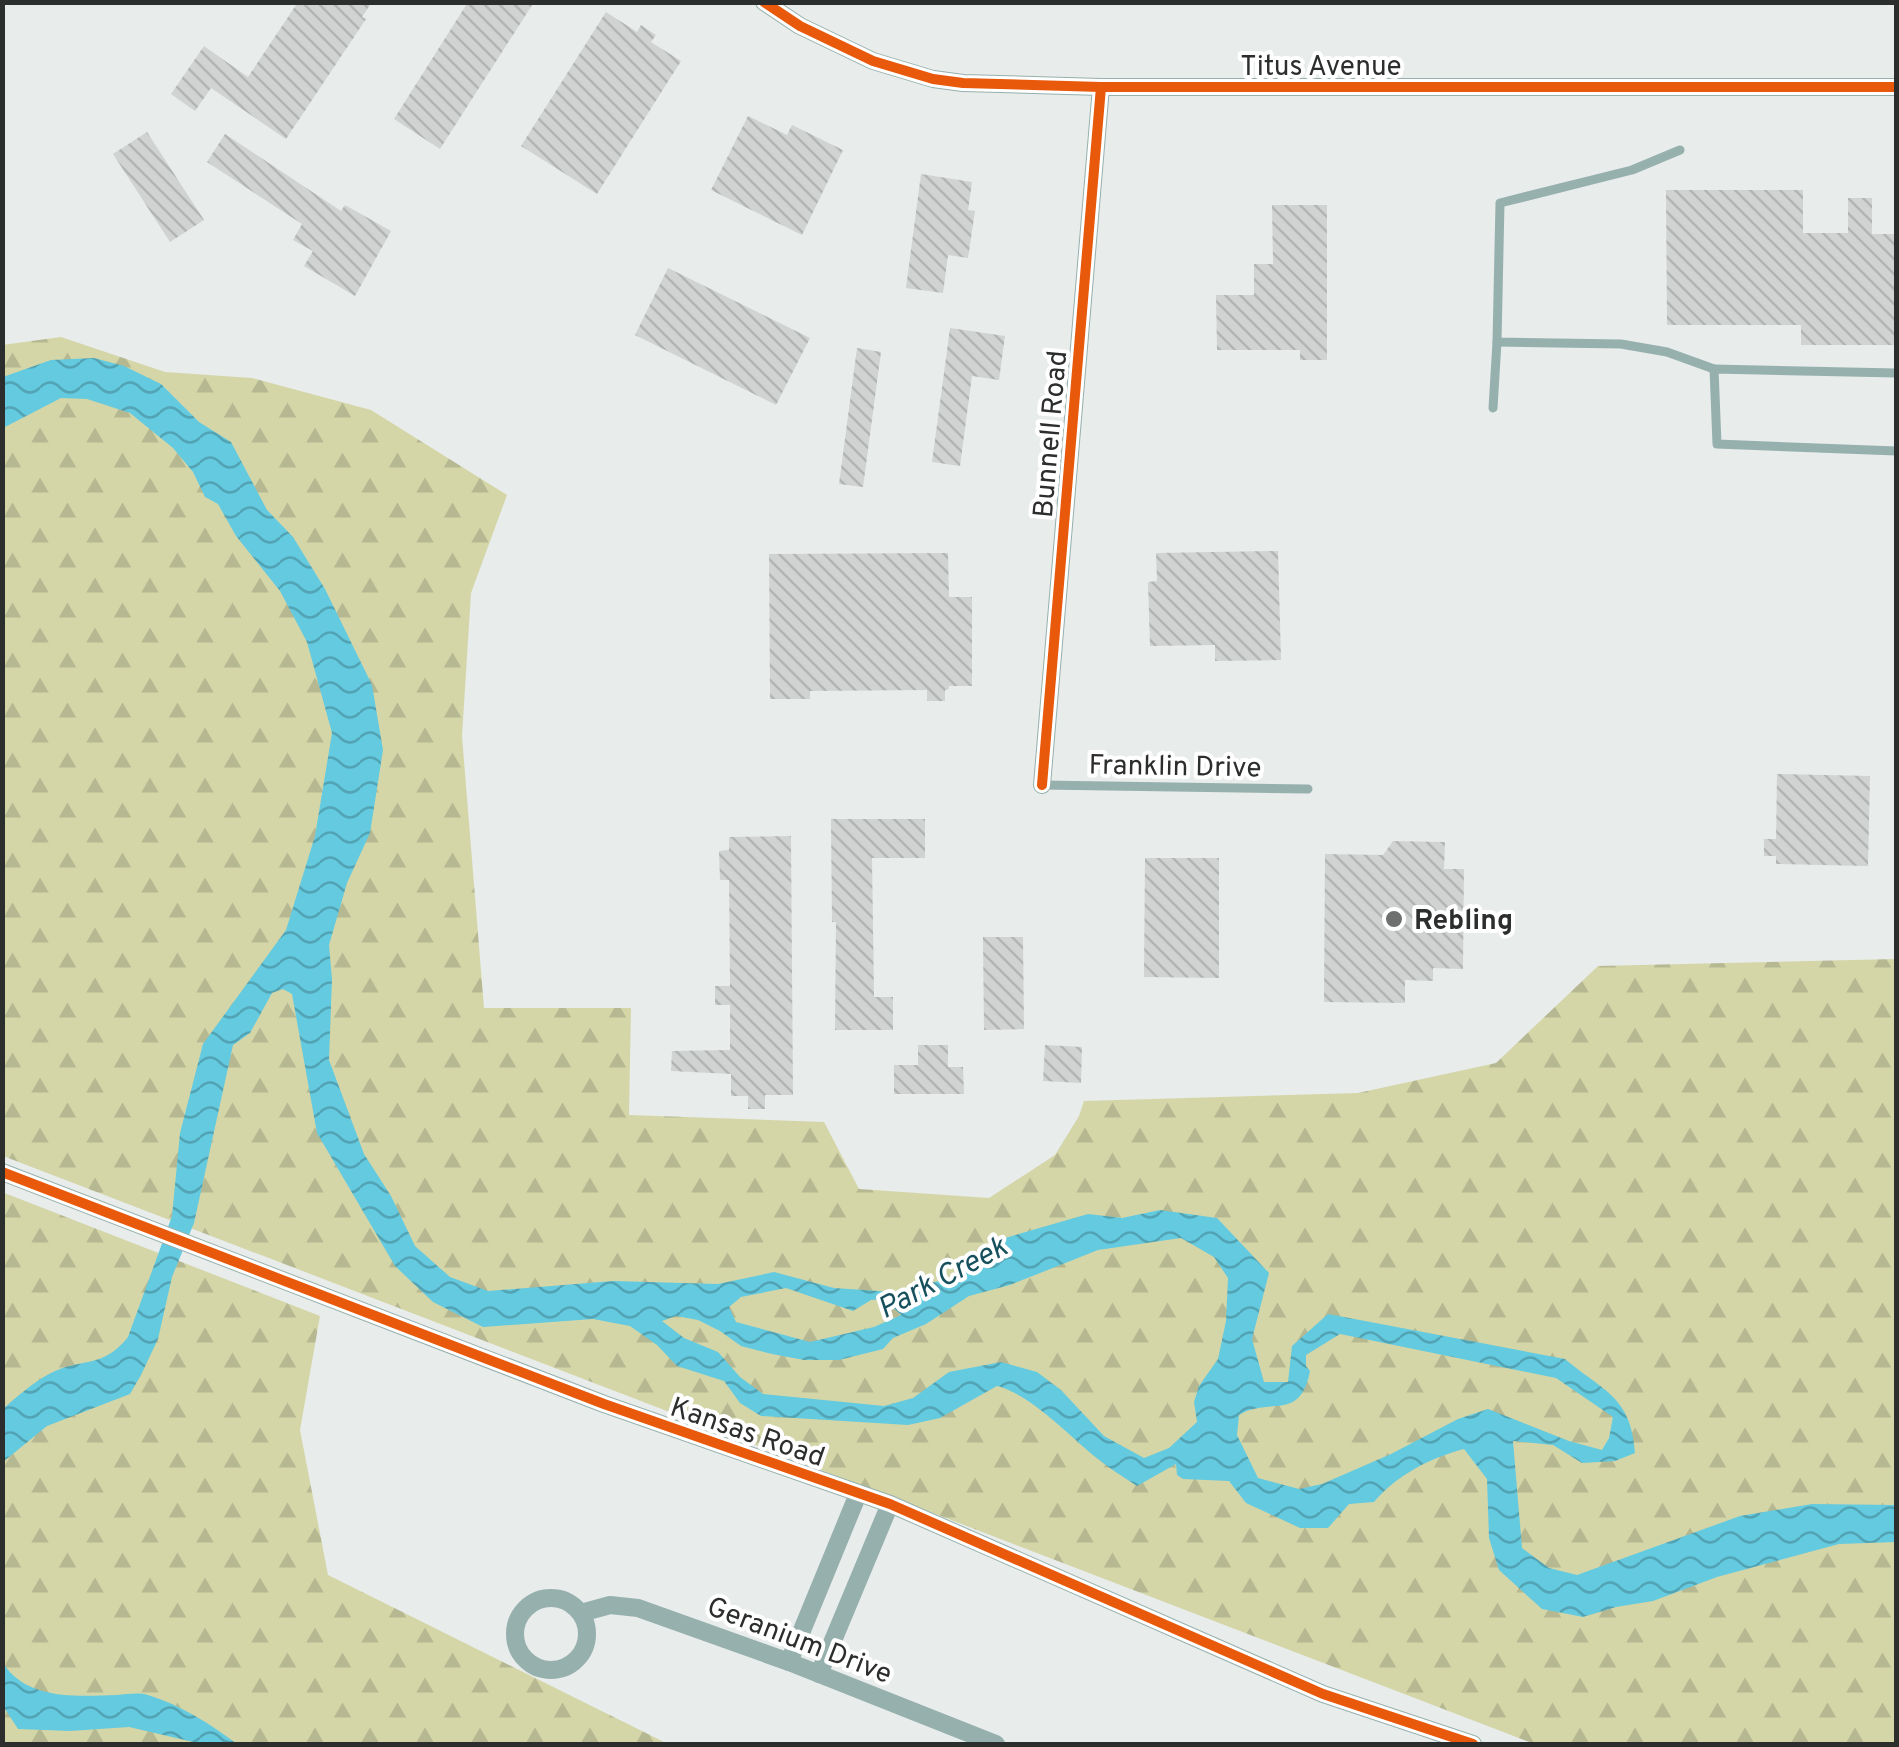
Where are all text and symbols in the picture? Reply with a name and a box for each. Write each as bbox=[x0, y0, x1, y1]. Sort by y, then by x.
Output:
street label: Titus Avenue bbox=[1240, 50, 1402, 86]
street label: Bunnell Road bbox=[1027, 349, 1077, 519]
street label: Franklin Drive bbox=[1088, 748, 1262, 788]
place label: Rebling bbox=[1414, 904, 1513, 940]
marker: Rebling bbox=[1383, 908, 1405, 930]
water label: Park Creek bbox=[872, 1229, 1015, 1329]
street label: Kansas Road bbox=[665, 1391, 829, 1477]
street label: Geranium Drive bbox=[701, 1590, 897, 1694]

